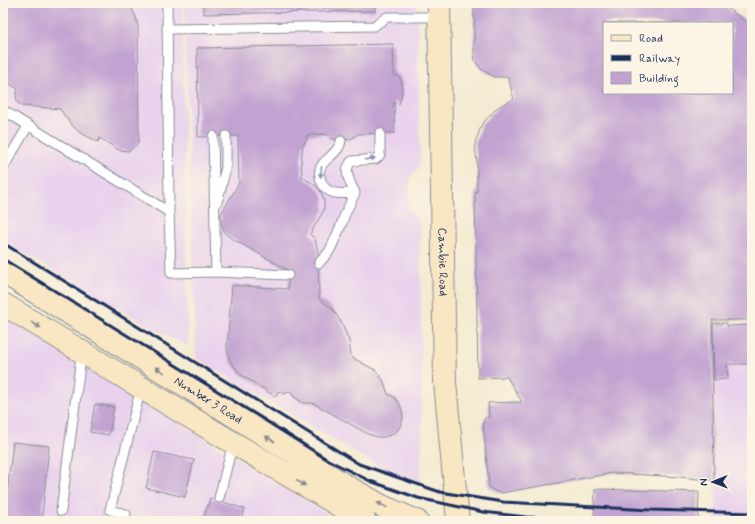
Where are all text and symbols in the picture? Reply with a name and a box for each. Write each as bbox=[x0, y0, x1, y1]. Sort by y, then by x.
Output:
legend bbox=[603, 22, 733, 94]
text: Road bbox=[639, 31, 663, 47]
text: Railway bbox=[639, 51, 681, 67]
text: Building bbox=[639, 71, 679, 88]
one-way arrow bbox=[364, 156, 376, 162]
one-way arrow bbox=[318, 166, 324, 178]
street label: Cambie Road bbox=[434, 228, 451, 296]
one-way arrow bbox=[30, 321, 42, 328]
one-way arrow bbox=[155, 366, 165, 374]
street label: Number 3 Road bbox=[171, 374, 245, 428]
one-way arrow bbox=[264, 435, 276, 442]
north arrow bbox=[693, 462, 733, 502]
text: N bbox=[697, 478, 711, 486]
one-way arrow bbox=[295, 479, 307, 486]
one-way arrow bbox=[376, 502, 387, 509]

